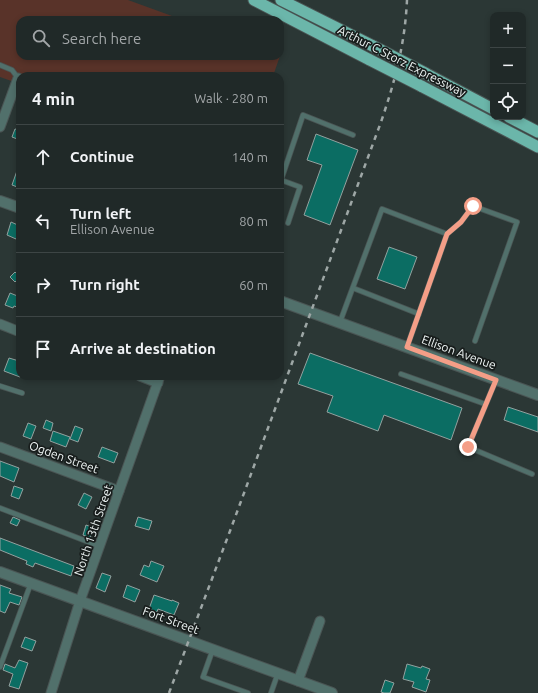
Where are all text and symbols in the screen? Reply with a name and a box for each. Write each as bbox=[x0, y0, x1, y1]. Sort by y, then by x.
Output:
map controls bbox=[490, 12, 526, 120]
button: + bbox=[490, 12, 526, 48]
search box bbox=[16, 16, 284, 60]
street label: Arthur C Storz Expressway bbox=[336, 23, 468, 99]
icon: search bbox=[30, 27, 52, 49]
text: Search here bbox=[62, 30, 141, 47]
button: − bbox=[490, 48, 526, 84]
button: locate bbox=[490, 84, 526, 120]
text: 4 min bbox=[32, 89, 75, 108]
text: Walk · 280 m bbox=[194, 91, 268, 105]
icon: ahead bbox=[32, 146, 54, 168]
text: Continue bbox=[70, 148, 134, 165]
text: 140 m bbox=[232, 150, 268, 164]
route start bbox=[464, 197, 482, 215]
text: Turn left bbox=[70, 205, 131, 222]
icon: left bbox=[32, 210, 54, 232]
text: 80 m bbox=[239, 214, 268, 228]
text: Ellison Avenue bbox=[70, 222, 155, 236]
icon: right bbox=[32, 274, 54, 296]
text: Turn right bbox=[70, 276, 140, 293]
text: 60 m bbox=[239, 278, 268, 292]
street label: Ellison Avenue bbox=[420, 333, 498, 371]
icon: arrive bbox=[32, 338, 54, 360]
text: Arrive at destination bbox=[70, 340, 216, 357]
street label: Ogden Street bbox=[27, 438, 101, 476]
route end bbox=[459, 438, 477, 456]
street label: North 13th Street bbox=[71, 482, 115, 577]
street label: Fort Street bbox=[141, 604, 201, 636]

